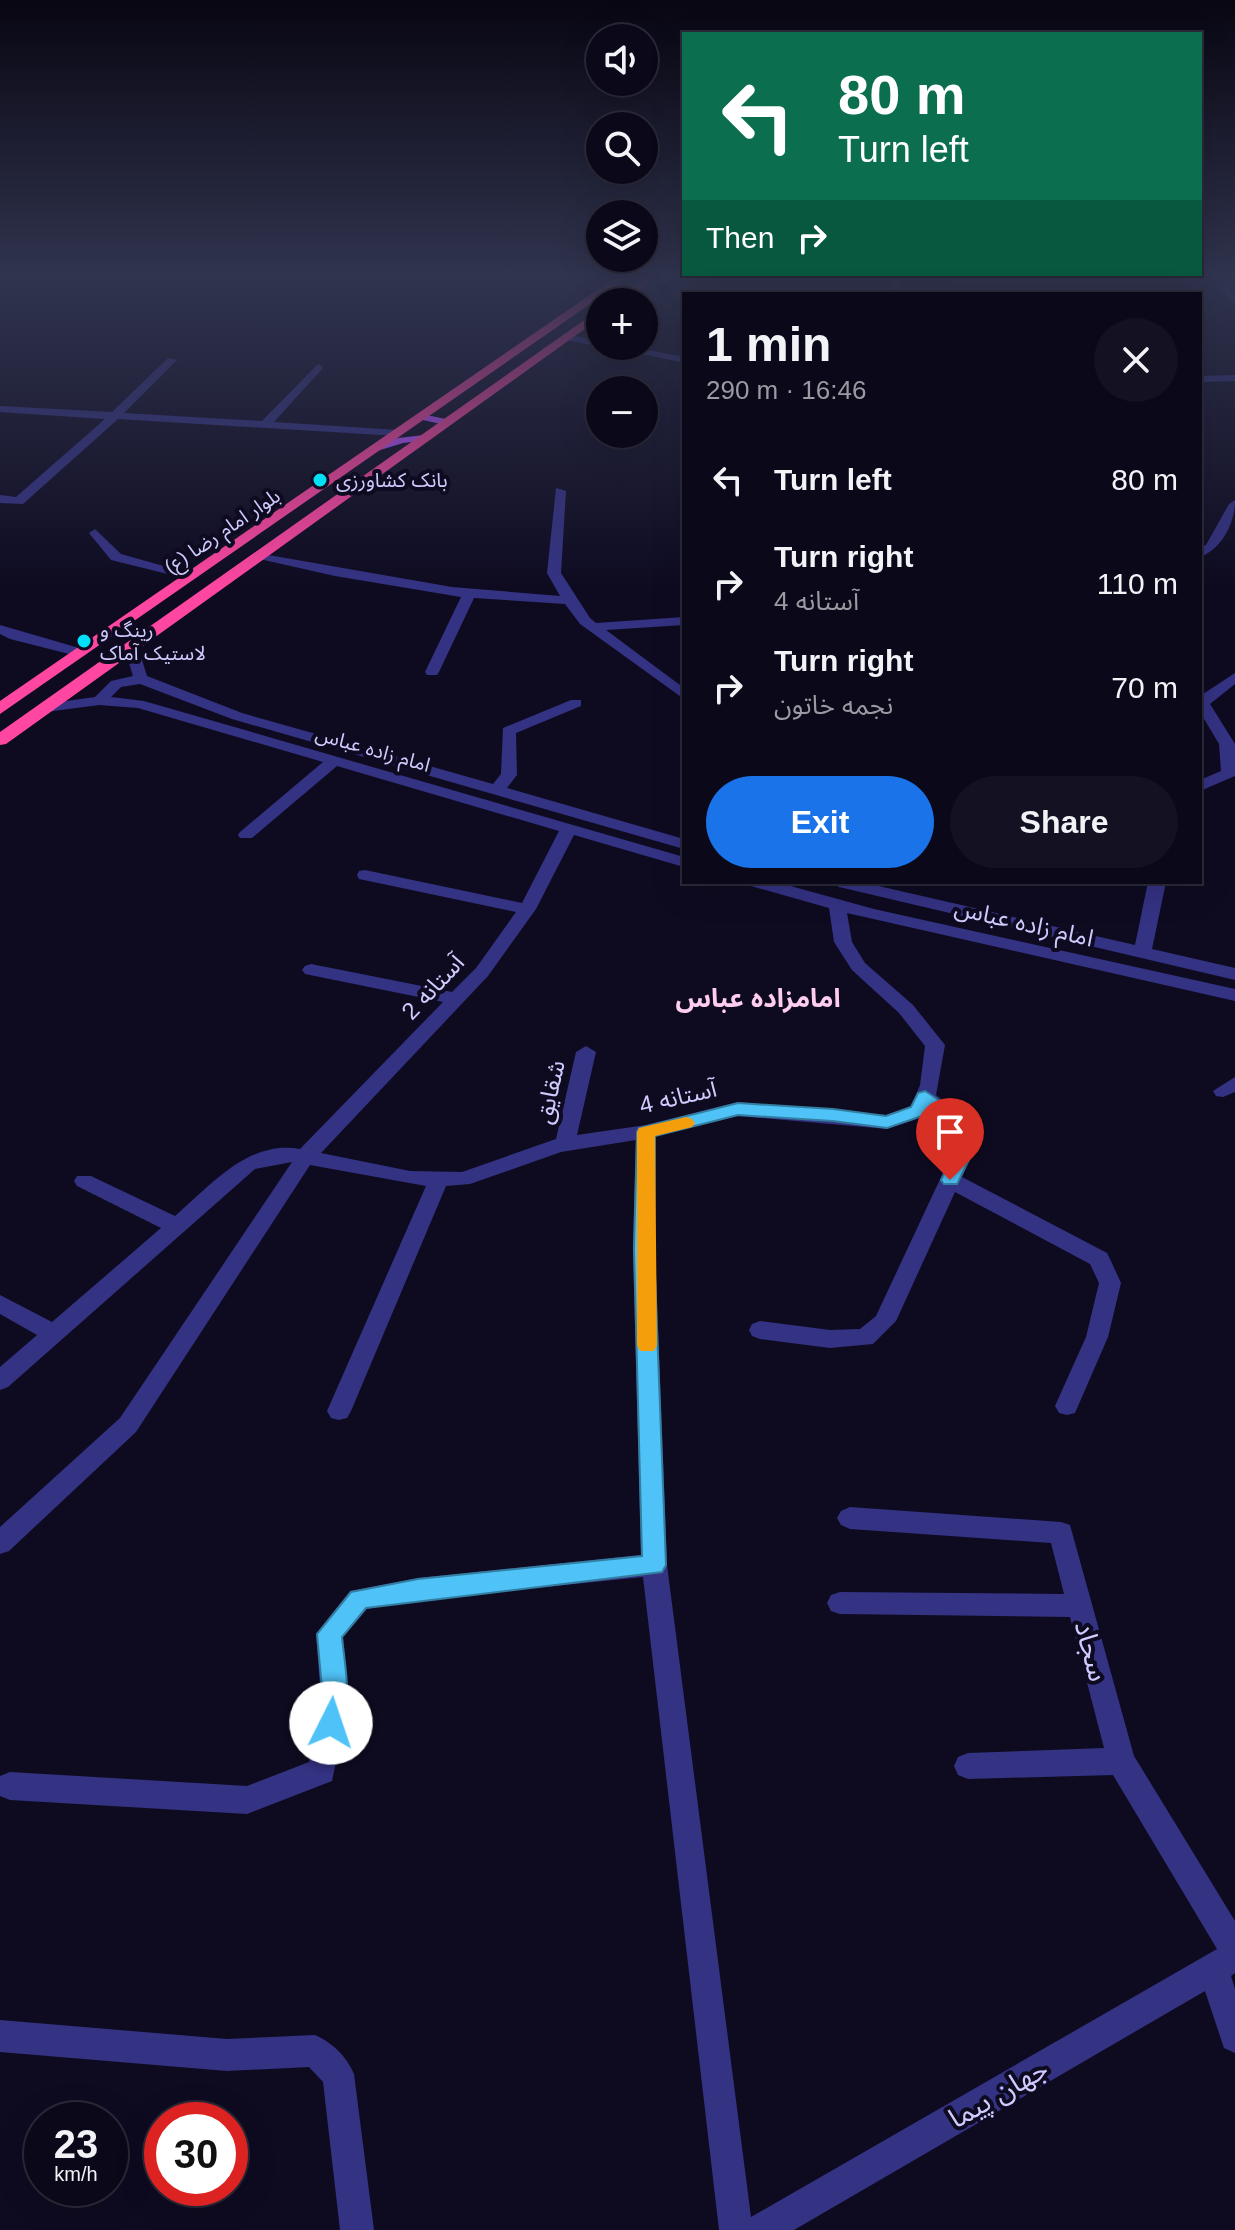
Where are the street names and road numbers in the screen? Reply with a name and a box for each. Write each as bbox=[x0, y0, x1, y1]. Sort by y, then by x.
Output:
street label: بلوار امام رضا (ع) bbox=[160, 484, 286, 581]
street label: امام زاده عباس bbox=[312, 722, 433, 780]
street label: امام زاده عباس bbox=[951, 893, 1096, 956]
street label: آستانه 2 bbox=[396, 948, 470, 1025]
street label: شقایق bbox=[529, 1058, 572, 1127]
street label: آستانه 4 bbox=[637, 1074, 720, 1119]
street label: سجاد bbox=[1069, 1618, 1114, 1685]
street label: جهان پیما bbox=[943, 2053, 1054, 2136]

